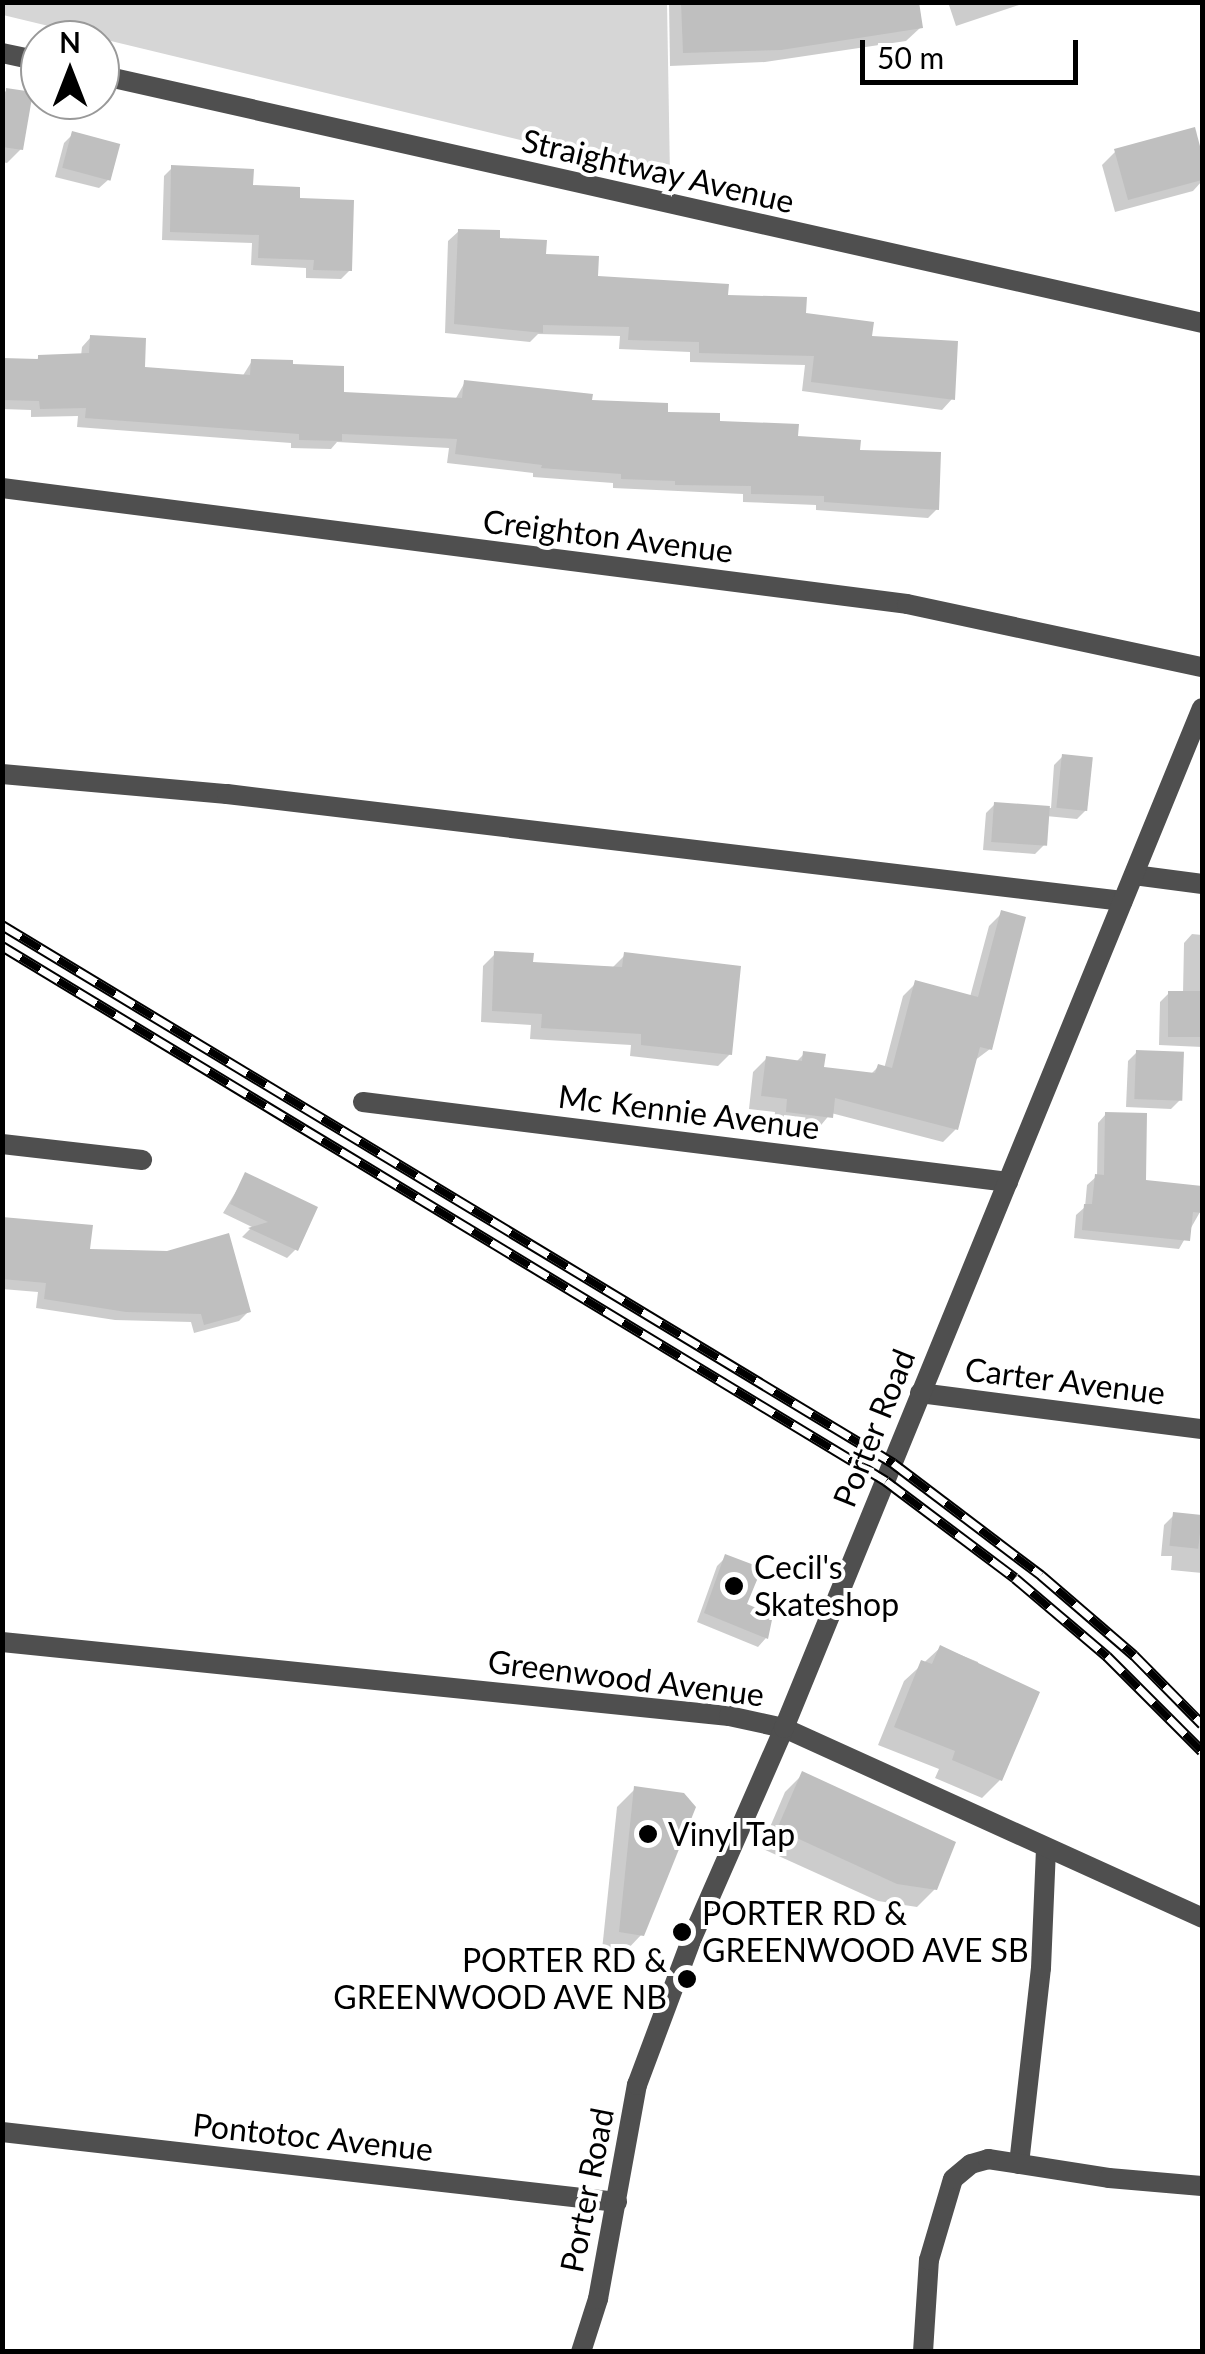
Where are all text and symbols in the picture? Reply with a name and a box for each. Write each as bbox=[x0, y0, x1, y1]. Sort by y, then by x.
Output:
north arrow bbox=[20, 20, 120, 120]
scale bar bbox=[865, 20, 1082, 82]
text: N bbox=[59, 25, 81, 59]
text: 50 m bbox=[877, 39, 944, 75]
street label: Straightway Avenue bbox=[517, 121, 799, 221]
street label: Creighton Avenue bbox=[480, 502, 736, 570]
street label: Mc Kennie Avenue bbox=[556, 1077, 822, 1147]
street label: Porter Road bbox=[825, 1343, 923, 1513]
street label: Carter Avenue bbox=[962, 1350, 1168, 1412]
place label: Cecil's Skateshop bbox=[754, 1549, 899, 1624]
marker: Cecil's Skateshop bbox=[723, 1575, 745, 1597]
street label: Greenwood Avenue bbox=[485, 1642, 767, 1714]
place label: Vinyl Tap bbox=[668, 1815, 796, 1853]
marker: Vinyl Tap bbox=[637, 1823, 659, 1845]
place label: PORTER RD & GREENWOOD AVE SB bbox=[702, 1895, 1030, 1970]
marker: PORTER RD & GREENWOOD AVE SB bbox=[671, 1921, 693, 1943]
place label: PORTER RD & GREENWOOD AVE NB bbox=[332, 1942, 667, 2017]
marker: PORTER RD & GREENWOOD AVE NB bbox=[676, 1968, 698, 1990]
street label: Porter Road bbox=[552, 2104, 622, 2276]
street label: Pontotoc Avenue bbox=[190, 2105, 436, 2169]

